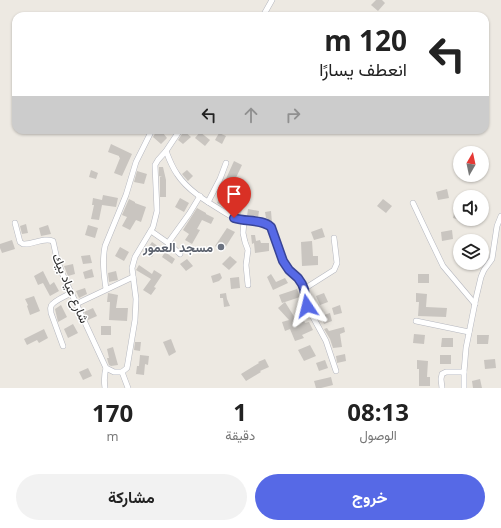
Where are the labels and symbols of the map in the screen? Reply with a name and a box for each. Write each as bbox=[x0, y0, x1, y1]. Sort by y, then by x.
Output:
north arrow bbox=[453, 146, 489, 182]
pin bbox=[217, 177, 251, 218]
place label: مسجد العمور bbox=[142, 238, 213, 256]
marker: مسجد العمور bbox=[216, 242, 226, 252]
street label: شارع عياد بيك bbox=[47, 250, 94, 326]
position arrow bbox=[286, 285, 328, 327]

